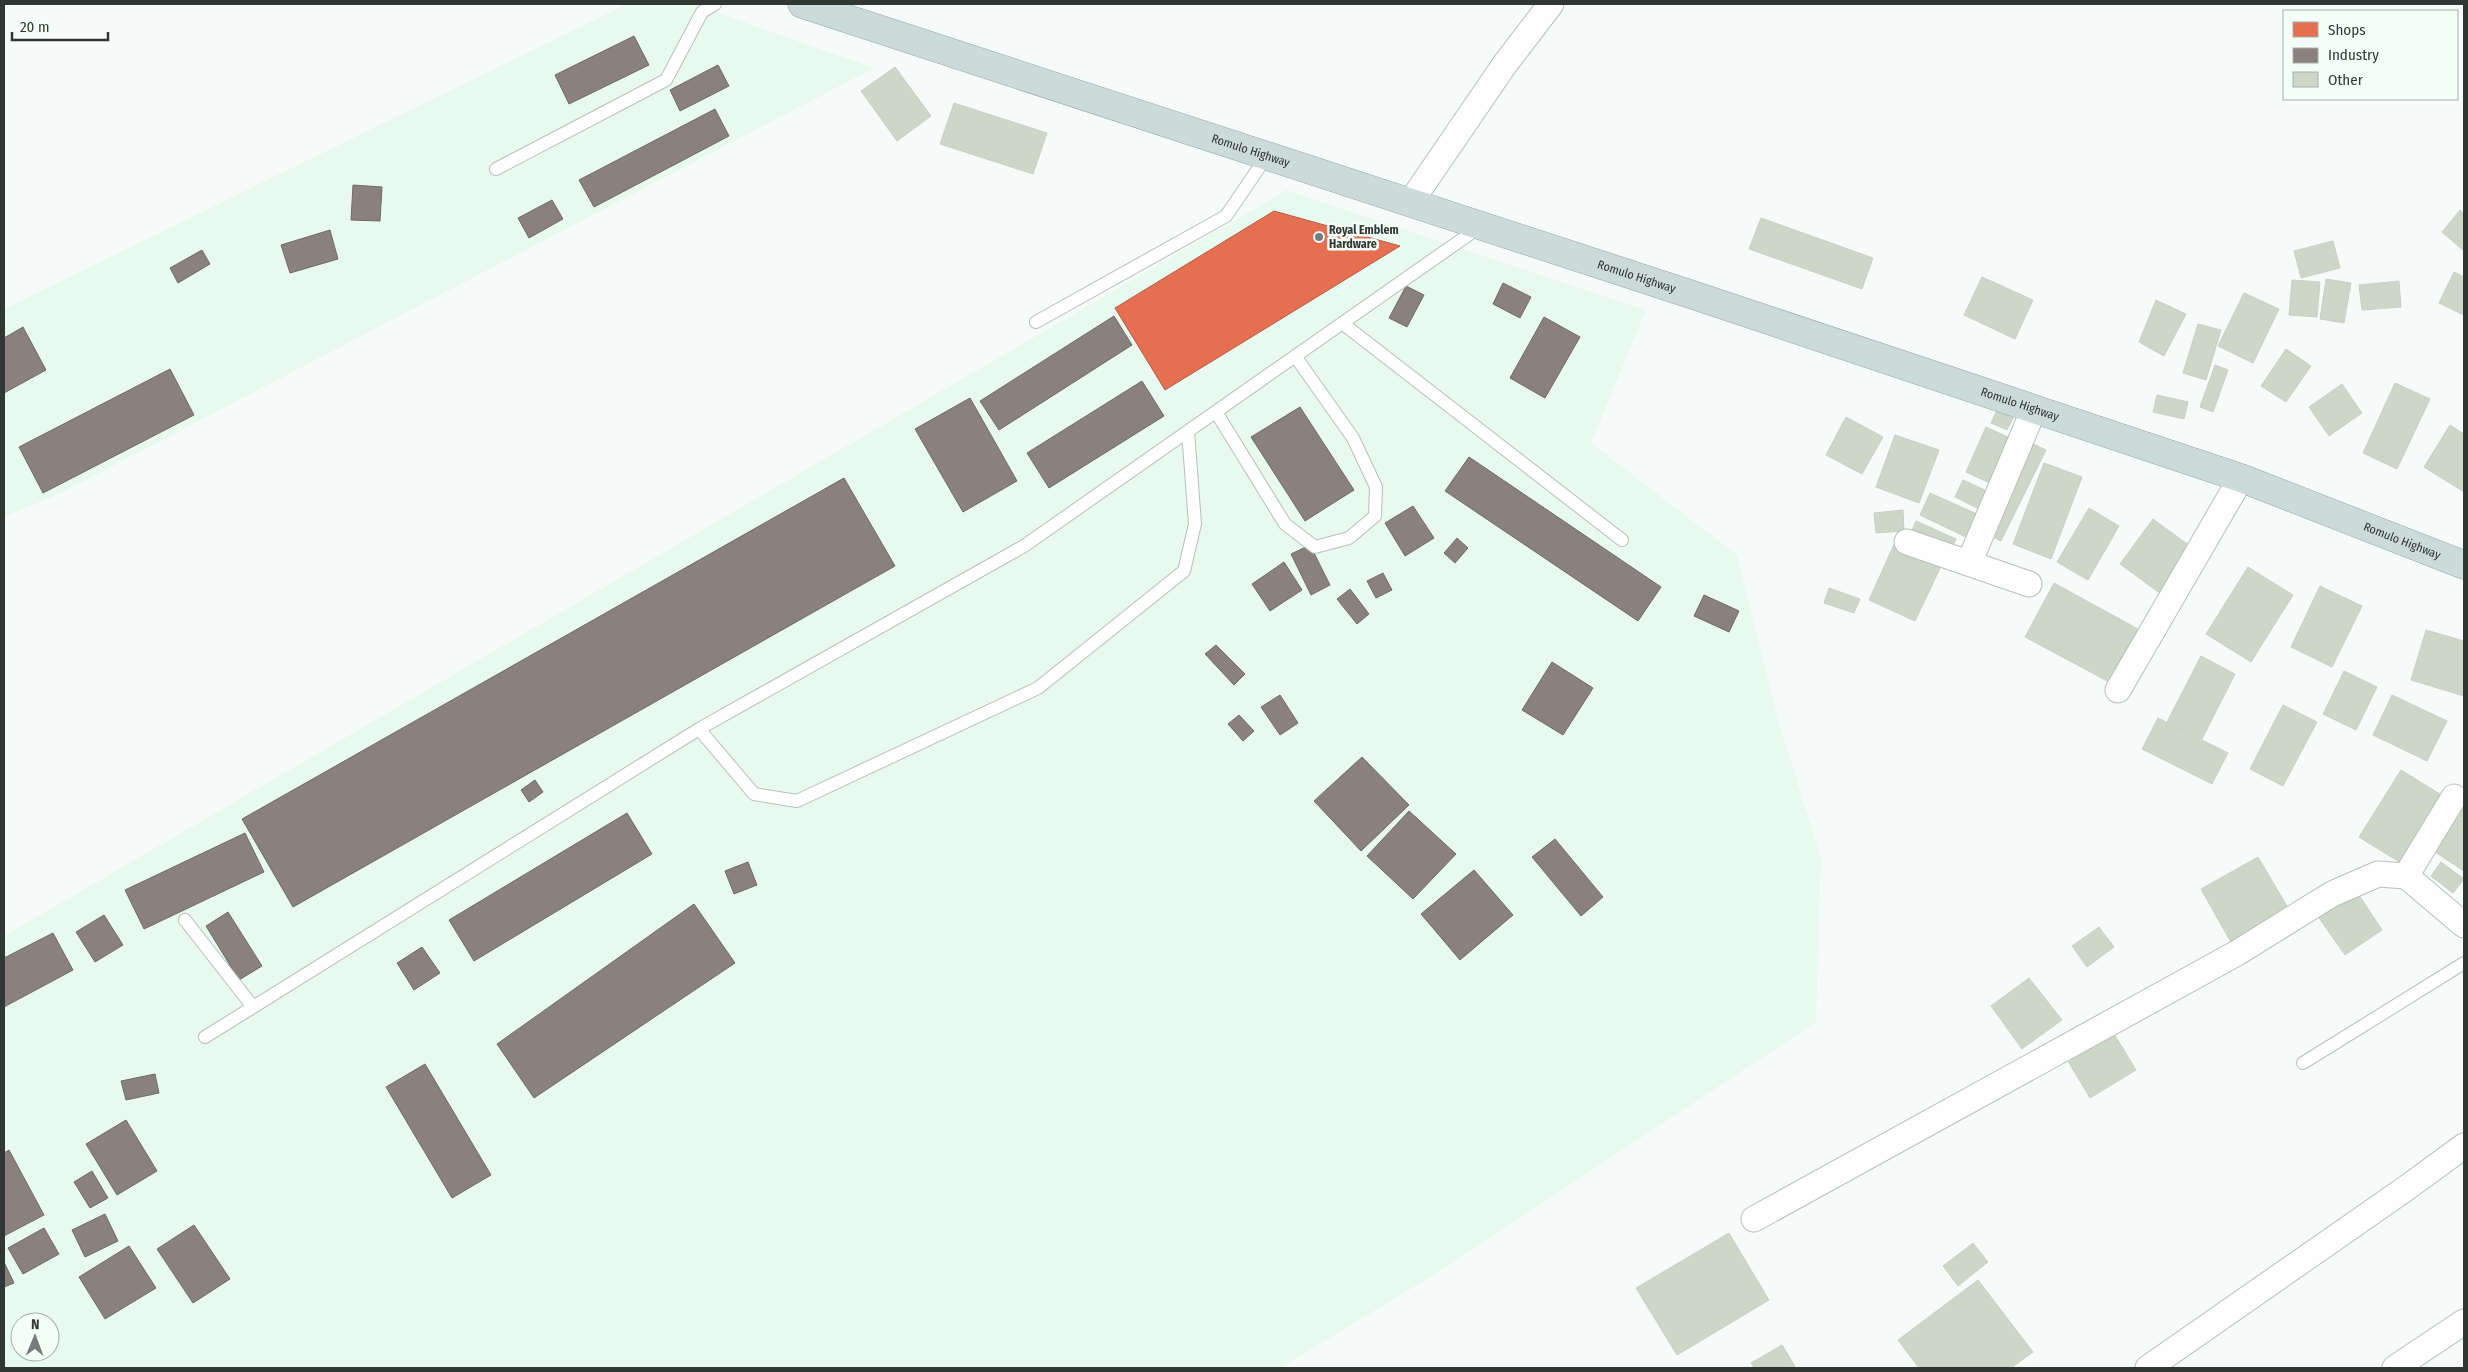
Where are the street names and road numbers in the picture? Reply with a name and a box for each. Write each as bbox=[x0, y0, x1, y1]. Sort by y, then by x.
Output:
street label: Romulo Highway bbox=[1210, 131, 1292, 170]
street label: Romulo Highway bbox=[1596, 257, 1678, 296]
street label: Romulo Highway bbox=[1979, 385, 2061, 424]
street label: Romulo Highway bbox=[2362, 520, 2443, 562]

